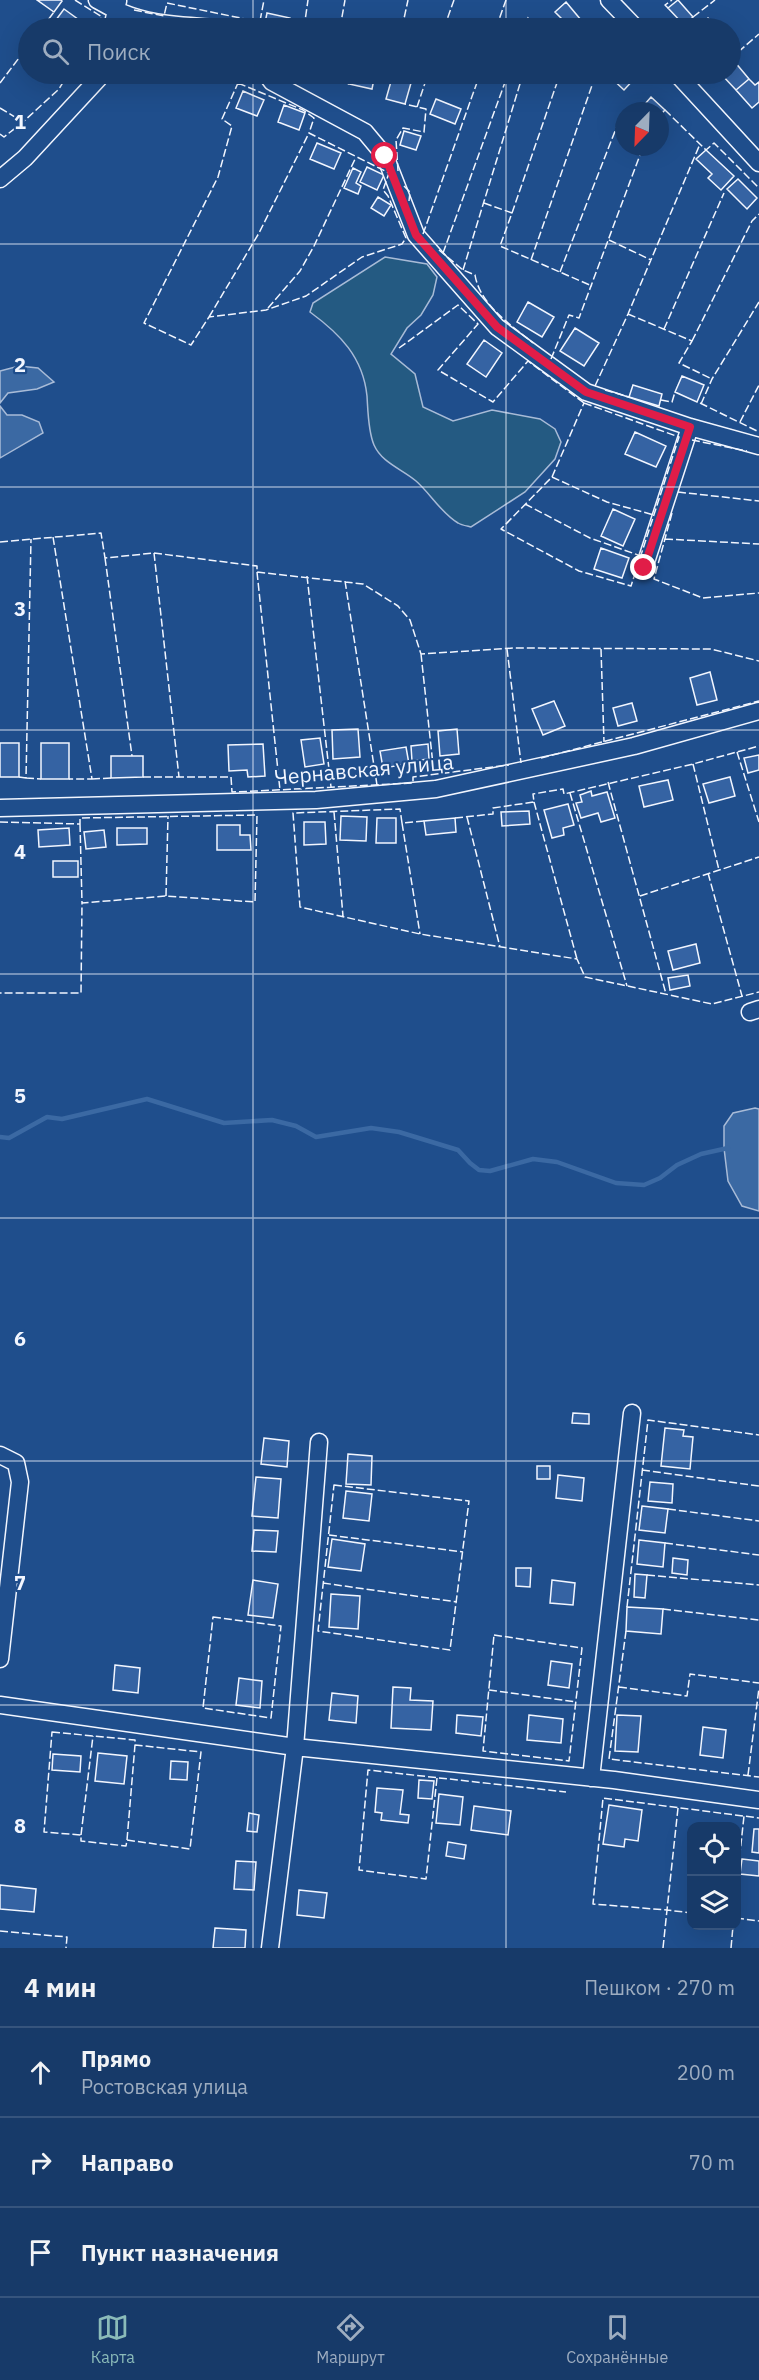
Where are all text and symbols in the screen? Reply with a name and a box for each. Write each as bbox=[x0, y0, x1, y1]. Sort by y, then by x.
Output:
search box bbox=[18, 18, 741, 84]
icon: search bbox=[39, 35, 72, 68]
text: Поиск bbox=[87, 37, 151, 66]
north arrow bbox=[615, 102, 669, 156]
text: 1 bbox=[14, 108, 26, 135]
route start bbox=[371, 142, 397, 168]
text: 2 bbox=[14, 351, 26, 378]
route end bbox=[630, 554, 656, 580]
text: 3 bbox=[14, 595, 26, 622]
street label: Чернавская улица bbox=[273, 747, 455, 791]
text: 4 bbox=[14, 838, 26, 865]
text: 5 bbox=[14, 1082, 26, 1109]
text: 6 bbox=[14, 1325, 26, 1352]
text: 7 bbox=[14, 1569, 26, 1596]
text: 8 bbox=[14, 1812, 26, 1839]
map controls bbox=[687, 1822, 741, 1930]
button: locate bbox=[687, 1822, 741, 1876]
button: layers bbox=[687, 1876, 741, 1930]
text: 4 мин bbox=[24, 1970, 96, 2004]
text: Пешком · 270 m bbox=[584, 1974, 735, 2001]
text: Прямо bbox=[81, 2044, 151, 2073]
icon: ahead bbox=[24, 2056, 57, 2089]
text: 200 m bbox=[677, 2059, 735, 2086]
text: Ростовская улица bbox=[81, 2073, 248, 2100]
icon: right bbox=[24, 2146, 57, 2179]
text: Направо bbox=[81, 2148, 174, 2177]
text: 70 m bbox=[689, 2149, 735, 2176]
icon: arrive bbox=[24, 2236, 57, 2269]
text: Пункт назначения bbox=[81, 2238, 279, 2267]
tab: Карта bbox=[91, 2311, 135, 2367]
tab: Маршрут bbox=[316, 2311, 385, 2367]
tab: Сохранённые bbox=[566, 2311, 668, 2367]

